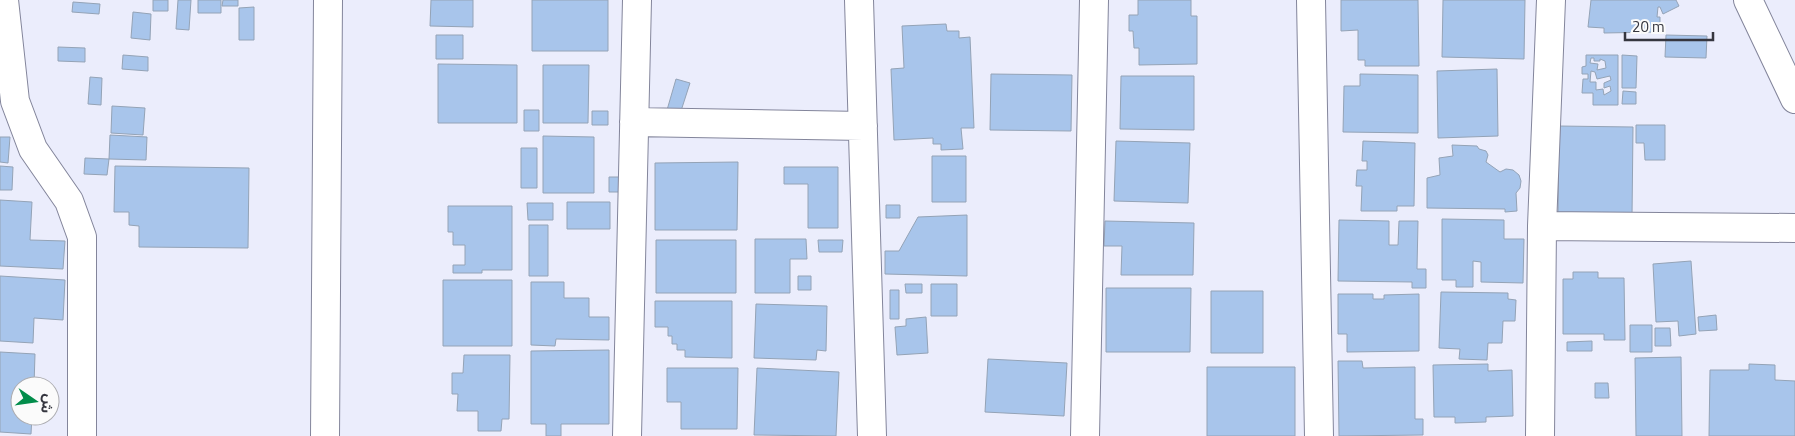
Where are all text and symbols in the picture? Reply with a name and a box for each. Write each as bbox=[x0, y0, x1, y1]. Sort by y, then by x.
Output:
scale bar bbox=[1625, 10, 1712, 42]
text: 20 m bbox=[1632, 15, 1665, 38]
north arrow bbox=[10, 376, 60, 426]
text: ش bbox=[36, 392, 61, 416]

